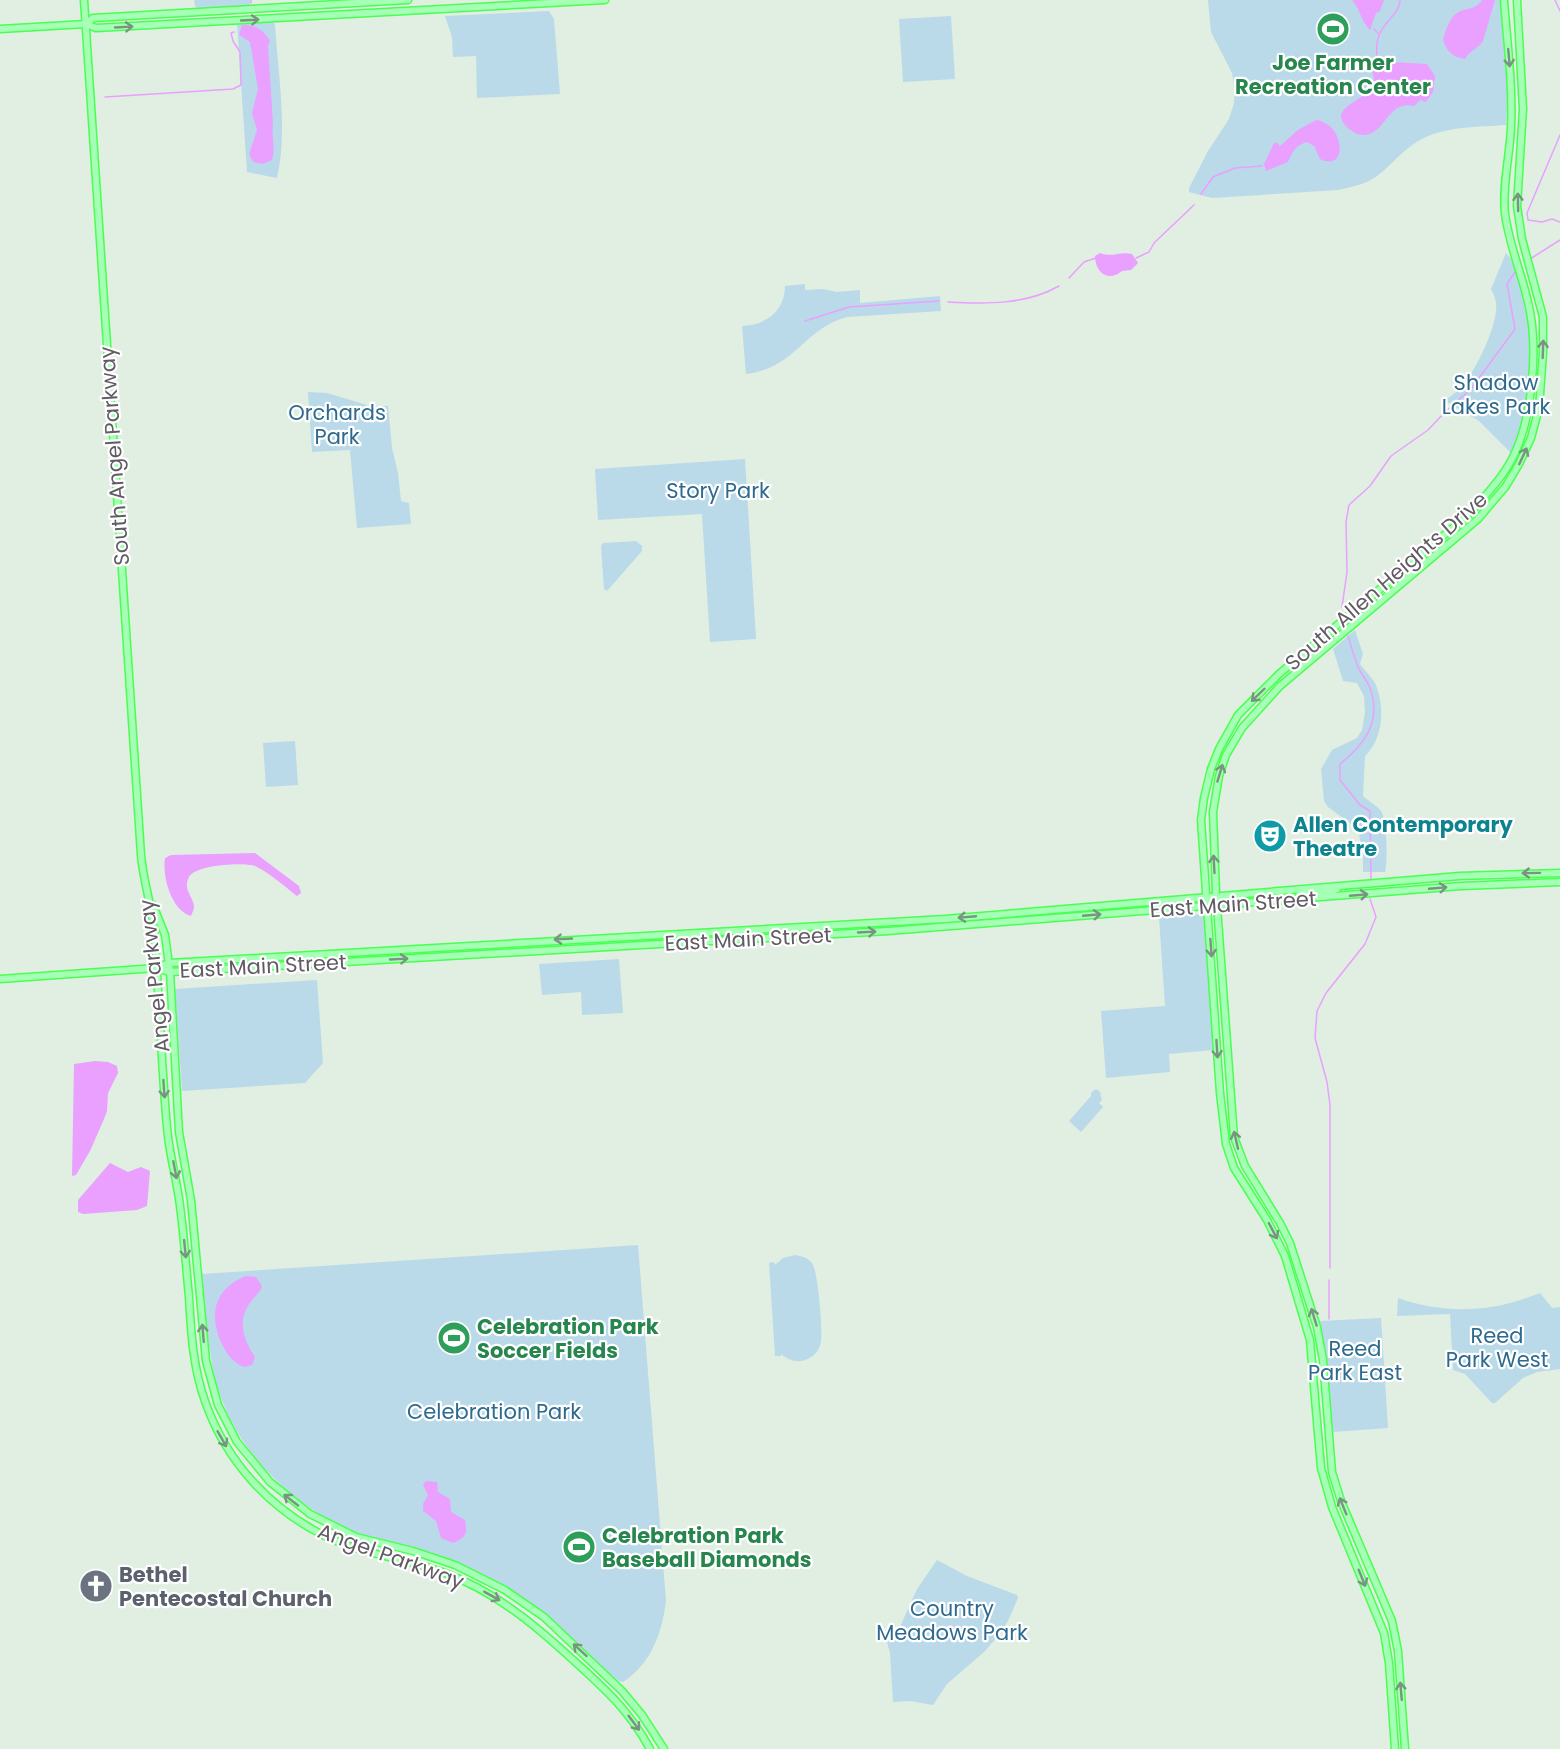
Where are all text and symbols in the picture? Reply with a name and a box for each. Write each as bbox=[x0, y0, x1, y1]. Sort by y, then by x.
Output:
sports icon: Joe Farmer Recreation Center bbox=[1315, 11, 1351, 47]
one-way arrow bbox=[240, 14, 260, 25]
one-way arrow bbox=[113, 21, 133, 32]
place label: Joe Farmer Recreation Center bbox=[1235, 48, 1431, 101]
one-way arrow bbox=[1503, 48, 1514, 68]
one-way arrow bbox=[1512, 192, 1523, 212]
one-way arrow bbox=[1537, 340, 1549, 360]
street label: South Angel Parkway bbox=[92, 345, 136, 567]
park label: Shadow Lakes Park bbox=[1442, 368, 1551, 421]
park label: Orchards Park bbox=[288, 398, 386, 451]
one-way arrow bbox=[1518, 448, 1529, 466]
park label: Story Park bbox=[666, 476, 770, 505]
street label: South Allen Heights Drive bbox=[1278, 485, 1494, 677]
one-way arrow bbox=[1250, 687, 1265, 702]
one-way arrow bbox=[1215, 764, 1226, 783]
place label: Allen Contemporary Theatre bbox=[1293, 810, 1514, 863]
theatre icon: Allen Contemporary Theatre bbox=[1252, 818, 1288, 854]
one-way arrow bbox=[1208, 855, 1219, 874]
one-way arrow bbox=[1521, 867, 1541, 879]
one-way arrow bbox=[1428, 882, 1447, 893]
street label: East Main Street bbox=[1149, 884, 1317, 924]
one-way arrow bbox=[1348, 889, 1368, 900]
street label: Angel Parkway bbox=[132, 898, 176, 1054]
one-way arrow bbox=[1082, 910, 1101, 921]
one-way arrow bbox=[957, 912, 977, 923]
street label: East Main Street bbox=[664, 920, 832, 958]
one-way arrow bbox=[857, 927, 877, 938]
one-way arrow bbox=[554, 934, 574, 945]
one-way arrow bbox=[1205, 938, 1216, 958]
street label: East Main Street bbox=[179, 947, 347, 985]
one-way arrow bbox=[389, 953, 409, 964]
one-way arrow bbox=[1212, 1038, 1223, 1058]
one-way arrow bbox=[159, 1079, 170, 1098]
one-way arrow bbox=[1229, 1130, 1241, 1149]
one-way arrow bbox=[170, 1160, 181, 1180]
one-way arrow bbox=[1267, 1222, 1279, 1239]
one-way arrow bbox=[180, 1239, 191, 1259]
one-way arrow bbox=[1308, 1308, 1319, 1327]
place label: Celebration Park Soccer Fields bbox=[477, 1312, 659, 1365]
sports icon: Celebration Park Soccer Fields bbox=[436, 1320, 472, 1356]
park label: Reed Park West bbox=[1446, 1321, 1548, 1374]
one-way arrow bbox=[197, 1324, 208, 1344]
park label: Reed Park East bbox=[1308, 1334, 1402, 1387]
park label: Celebration Park bbox=[407, 1397, 581, 1426]
one-way arrow bbox=[216, 1430, 228, 1447]
one-way arrow bbox=[283, 1494, 299, 1507]
one-way arrow bbox=[1337, 1498, 1348, 1516]
street label: Angel Parkway bbox=[314, 1516, 468, 1596]
place label: Celebration Park Baseball Diamonds bbox=[602, 1521, 812, 1574]
sports icon: Celebration Park Baseball Diamonds bbox=[561, 1529, 597, 1565]
place label: Bethel Pentecostal Church bbox=[119, 1560, 332, 1613]
church icon: Bethel Pentecostal Church bbox=[78, 1568, 114, 1604]
one-way arrow bbox=[1357, 1568, 1368, 1587]
one-way arrow bbox=[483, 1590, 500, 1602]
park label: Country Meadows Park bbox=[876, 1594, 1028, 1647]
one-way arrow bbox=[573, 1643, 588, 1657]
one-way arrow bbox=[1396, 1681, 1407, 1701]
one-way arrow bbox=[627, 1714, 640, 1730]

